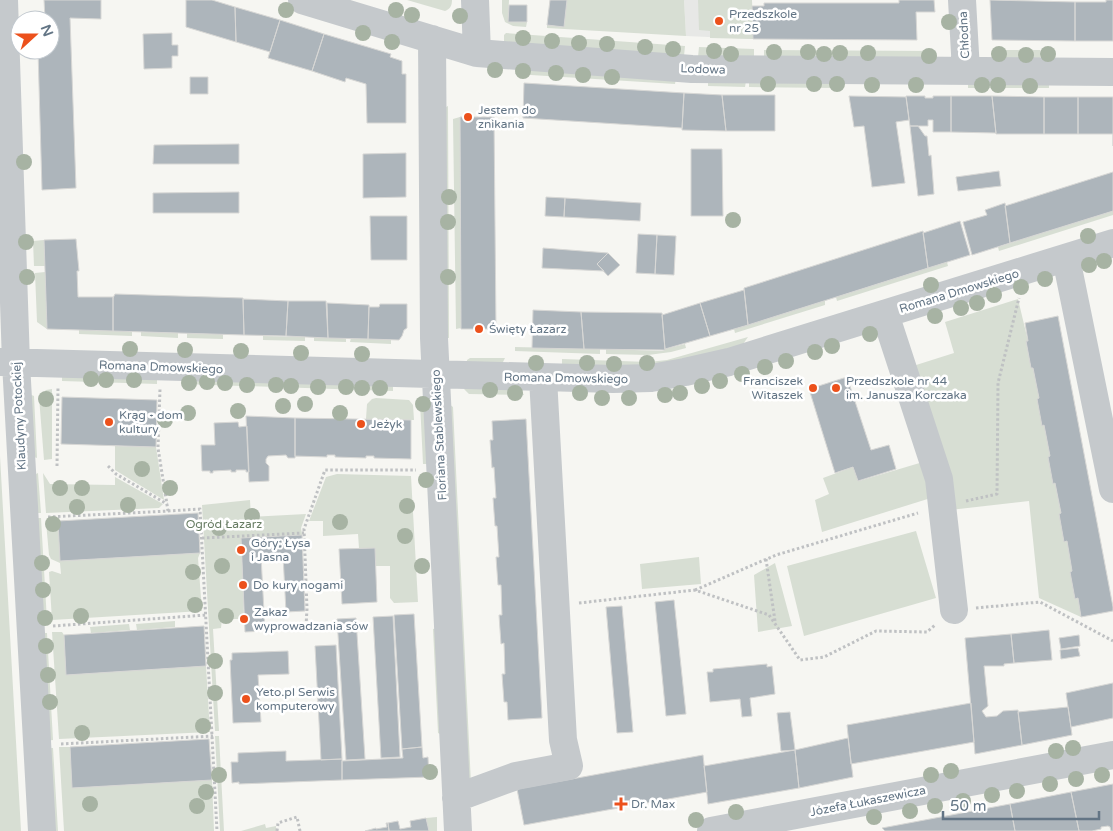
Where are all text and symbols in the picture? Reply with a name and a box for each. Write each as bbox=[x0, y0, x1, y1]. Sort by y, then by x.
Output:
place label: Przedszkole nr 25 bbox=[729, 7, 797, 35]
north arrow bbox=[10, 10, 60, 60]
street label: Chłodna bbox=[956, 11, 972, 59]
marker: Przedszkole nr 25 bbox=[713, 15, 725, 27]
text: N bbox=[37, 22, 57, 39]
street label: Lodowa bbox=[680, 61, 726, 77]
place label: Jestem do znikania bbox=[478, 103, 536, 131]
marker: Jestem do znikania bbox=[462, 111, 474, 123]
street label: Romana Dmowskiego bbox=[897, 266, 1021, 316]
place label: Święty Łazarz bbox=[489, 322, 566, 336]
marker: Święty Łazarz bbox=[473, 323, 485, 335]
street label: Romana Dmowskiego bbox=[99, 358, 223, 376]
street label: Klaudyny Potockiej bbox=[9, 361, 29, 471]
street label: Floriana Stablewskiego bbox=[429, 369, 449, 501]
street label: Romana Dmowskiego bbox=[504, 370, 628, 386]
place label: Franciszek Witaszek bbox=[743, 374, 803, 402]
place label: Przedszkole nr 44 im. Janusza Korczaka bbox=[846, 374, 967, 402]
marker: Franciszek Witaszek bbox=[807, 382, 819, 394]
marker: Przedszkole nr 44 im. Janusza Korczaka bbox=[830, 382, 842, 394]
place label: Krąg - dom kultury bbox=[119, 408, 183, 436]
marker: Krąg - dom kultury bbox=[103, 416, 115, 428]
place label: Jeżyk bbox=[371, 417, 403, 431]
marker: Jeżyk bbox=[355, 418, 367, 430]
park label: Ogród Łazarz bbox=[186, 517, 262, 531]
place label: Góry: Łysa i Jasna bbox=[251, 536, 311, 564]
marker: Góry: Łysa i Jasna bbox=[235, 544, 247, 556]
place label: Do kury nogami bbox=[253, 578, 343, 592]
marker: Do kury nogami bbox=[237, 579, 249, 591]
place label: Zakaz wyprowadzania sów bbox=[254, 605, 369, 633]
marker: Zakaz wyprowadzania sów bbox=[238, 613, 250, 625]
place label: Yeto.pl Serwis komputerowy bbox=[256, 685, 335, 713]
marker: Yeto.pl Serwis komputerowy bbox=[240, 693, 252, 705]
street label: Józefa Łukaszewicza bbox=[809, 783, 927, 819]
scale bar bbox=[943, 788, 1099, 820]
place label: Dr. Max bbox=[631, 797, 675, 811]
text: 50 m bbox=[950, 797, 987, 815]
marker: Dr. Max bbox=[615, 798, 627, 810]

